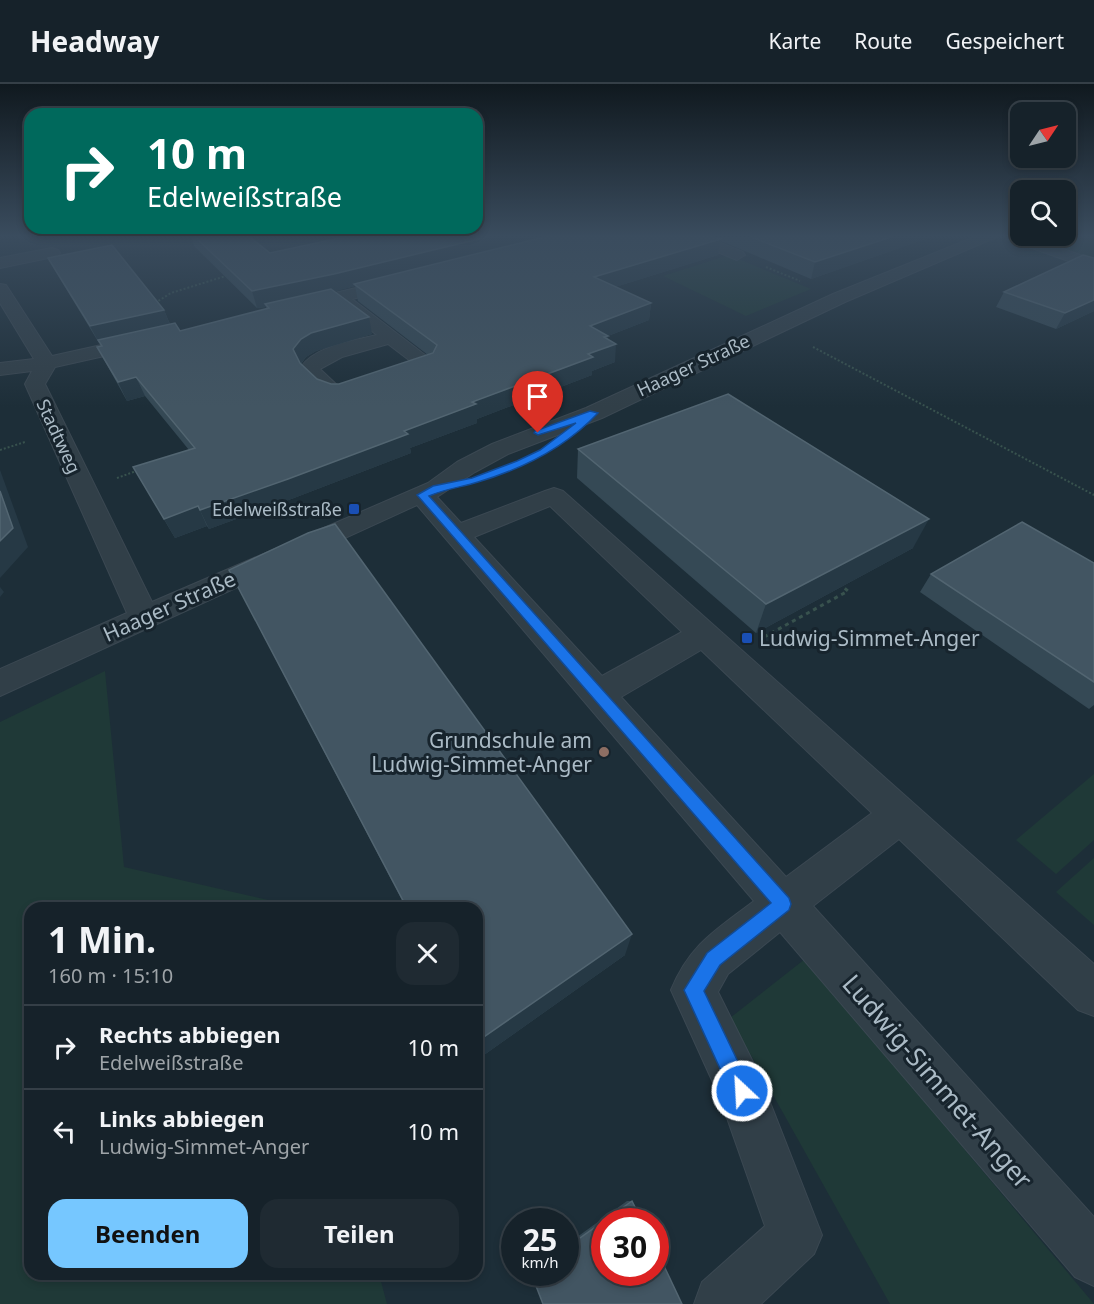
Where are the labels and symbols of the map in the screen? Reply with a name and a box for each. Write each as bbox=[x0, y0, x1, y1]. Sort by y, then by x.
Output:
north arrow bbox=[1010, 102, 1076, 168]
street label: Haager Straße bbox=[633, 328, 753, 402]
pin bbox=[512, 371, 563, 433]
street label: Stadtweg bbox=[31, 395, 87, 477]
place label: Edelweißstraße bbox=[212, 497, 342, 521]
marker: Edelweißstraße bbox=[347, 502, 361, 516]
street label: Haager Straße bbox=[98, 564, 240, 648]
place label: Ludwig-Simmet-Anger bbox=[759, 624, 980, 652]
marker: Ludwig-Simmet-Anger bbox=[740, 631, 754, 645]
place label: Grundschule am Ludwig-Simmet-Anger bbox=[371, 726, 592, 778]
marker: Grundschule am Ludwig-Simmet-Anger bbox=[597, 745, 611, 759]
street label: Ludwig-Simmet-Anger bbox=[835, 966, 1041, 1196]
position arrow bbox=[710, 1059, 774, 1123]
speed limit sign: 30 bbox=[591, 1208, 669, 1286]

